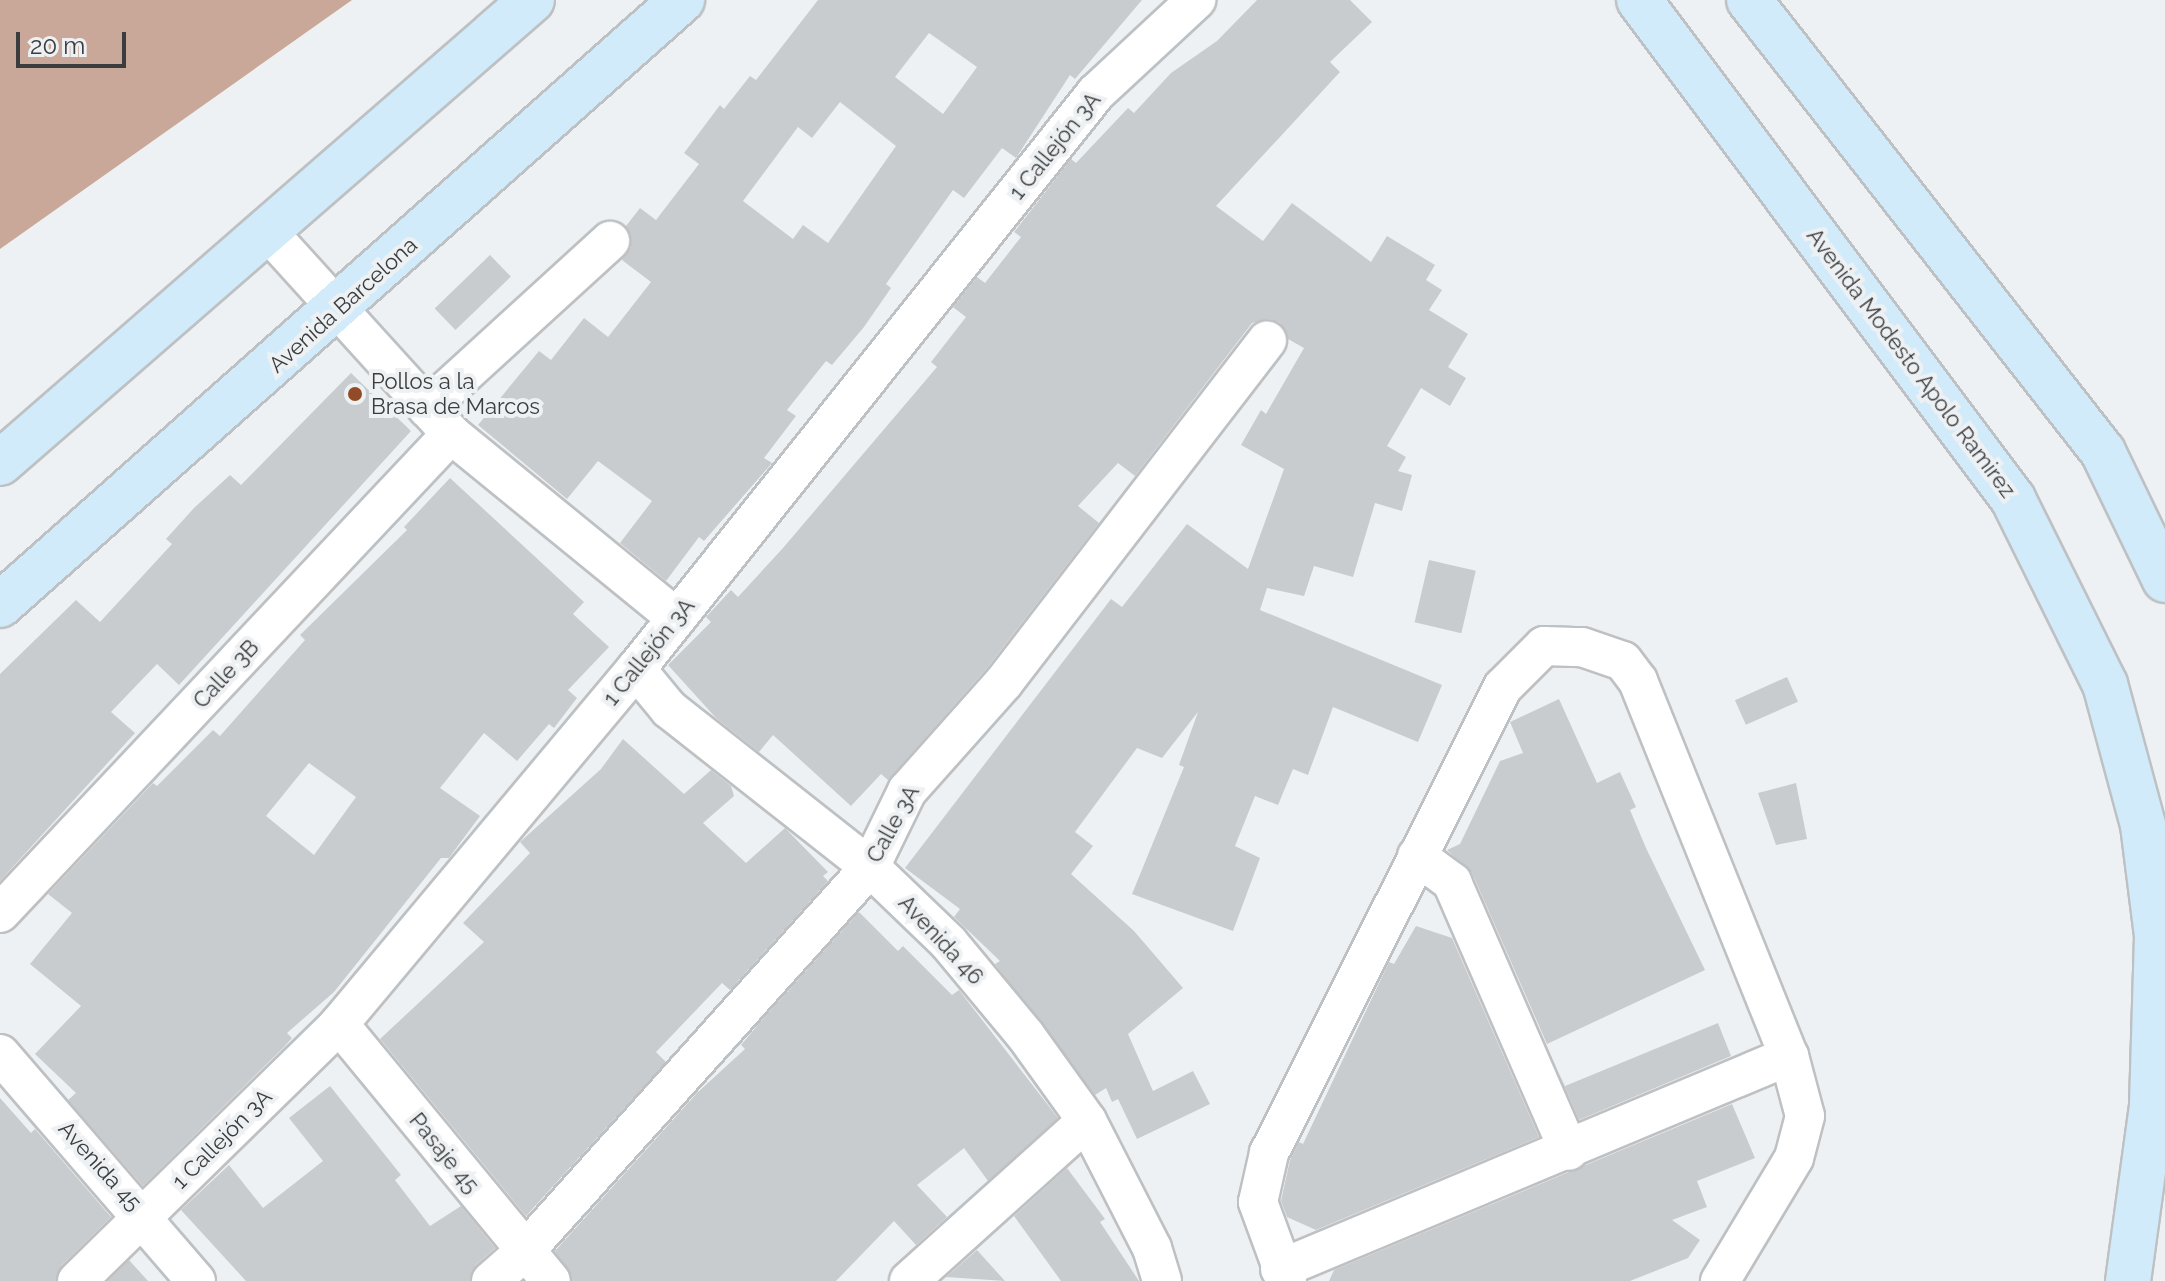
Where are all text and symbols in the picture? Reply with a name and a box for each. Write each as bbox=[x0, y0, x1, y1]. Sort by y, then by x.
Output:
scale bar bbox=[20, 16, 130, 66]
text: 20 m bbox=[30, 31, 85, 60]
street label: 1 Callejón 3A bbox=[1004, 87, 1106, 205]
street label: Avenida Modesto Apolo Ramirez bbox=[1801, 223, 2021, 503]
street label: Avenida Barcelona bbox=[264, 232, 422, 378]
place label: Pollos a la Brasa de Marcos bbox=[371, 368, 540, 420]
marker: Pollos a la Brasa de Marcos bbox=[346, 385, 364, 403]
street label: 1 Callejón 3A bbox=[598, 593, 700, 711]
street label: Calle 3B bbox=[188, 634, 264, 714]
street label: Calle 3A bbox=[861, 781, 925, 867]
street label: Avenida 46 bbox=[893, 890, 989, 990]
street label: 1 Callejón 3A bbox=[167, 1084, 277, 1194]
street label: Pasaje 45 bbox=[404, 1108, 484, 1198]
street label: Avenida 45 bbox=[53, 1116, 147, 1216]

